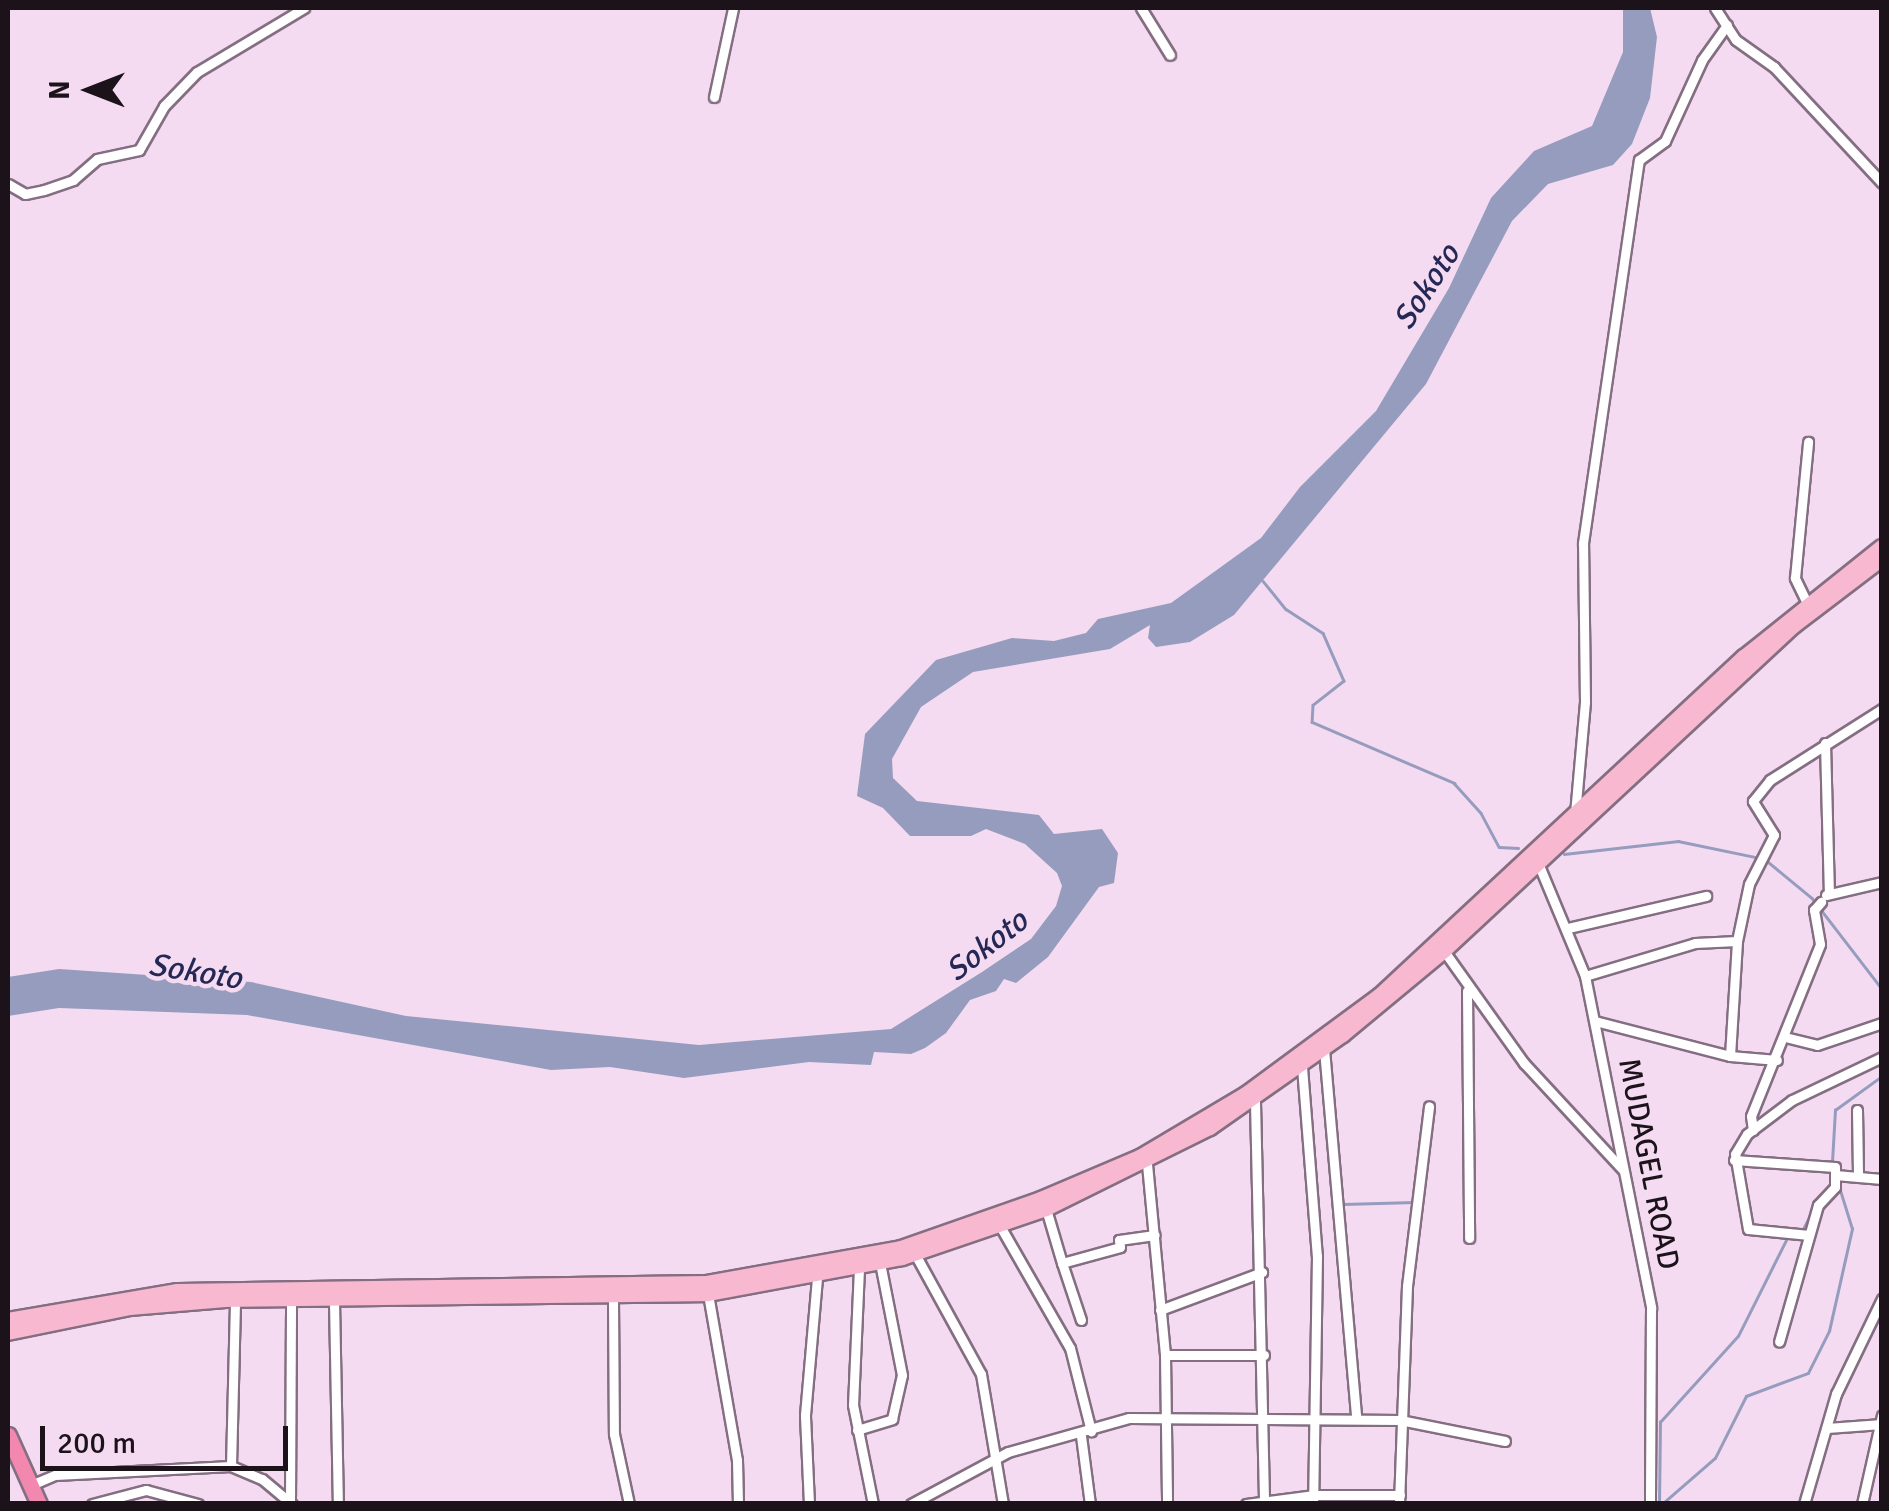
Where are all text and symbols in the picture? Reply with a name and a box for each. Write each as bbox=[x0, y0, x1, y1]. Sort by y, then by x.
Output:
north arrow bbox=[40, 40, 140, 140]
text: N bbox=[43, 80, 77, 100]
water label: Sokoto bbox=[1385, 237, 1469, 337]
water label: Sokoto bbox=[938, 902, 1036, 990]
water label: Sokoto bbox=[146, 946, 244, 998]
street label: MUDAGEL ROAD bbox=[1610, 1055, 1686, 1273]
scale bar bbox=[45, 1406, 292, 1468]
text: 200 m bbox=[57, 1425, 136, 1462]

